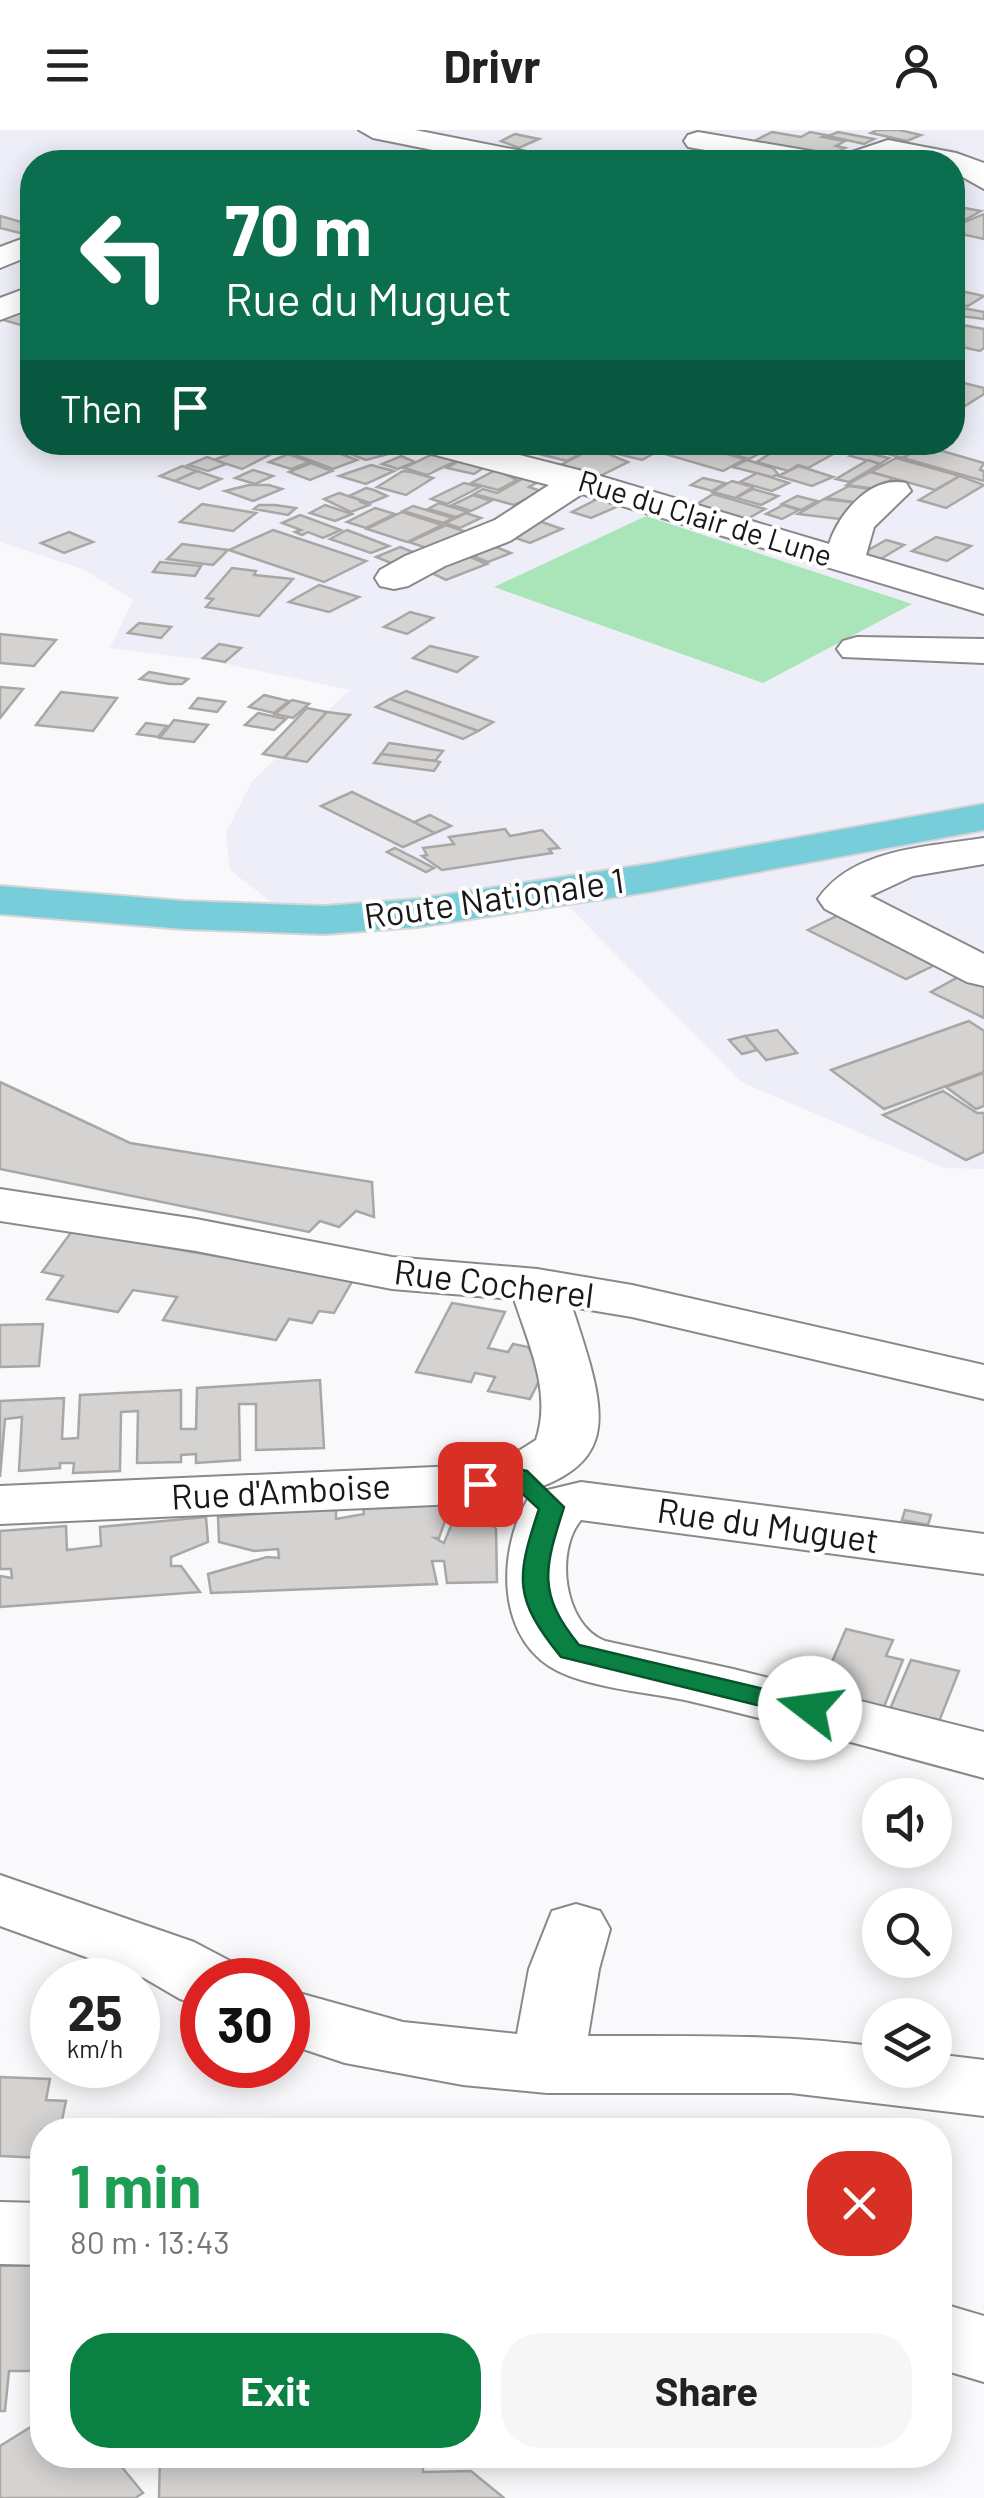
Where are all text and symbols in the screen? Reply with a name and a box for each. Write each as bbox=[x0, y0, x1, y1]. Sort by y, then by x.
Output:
icon: menu bbox=[40, 38, 95, 93]
text: Drivr bbox=[443, 38, 541, 92]
icon: person bbox=[889, 38, 944, 93]
text: 70 m bbox=[225, 186, 372, 270]
icon: left bbox=[60, 190, 190, 320]
text: Rue du Muguet bbox=[225, 271, 512, 325]
icon: arrive bbox=[163, 380, 218, 435]
text: Then bbox=[60, 385, 143, 431]
street label: Rue du Clair de Lune bbox=[574, 461, 837, 573]
street label: Route Nationale 1 bbox=[361, 858, 626, 936]
street label: Rue Cocherel bbox=[392, 1249, 596, 1315]
pin bbox=[438, 1442, 523, 1527]
icon: arrive bbox=[453, 1457, 508, 1512]
street label: Rue d'Amboise bbox=[170, 1463, 392, 1517]
street label: Rue du Muguet bbox=[655, 1488, 882, 1560]
position arrow bbox=[758, 1656, 862, 1760]
map controls bbox=[862, 1778, 952, 2088]
button: sound bbox=[862, 1778, 952, 1868]
button: search bbox=[862, 1888, 952, 1978]
speed limit sign: 30 bbox=[180, 1958, 310, 2088]
text: 25 bbox=[68, 1981, 122, 2041]
button: layers bbox=[862, 1998, 952, 2088]
text: km/h bbox=[67, 2033, 123, 2063]
text: 1 min bbox=[70, 2148, 201, 2220]
button: close bbox=[807, 2151, 912, 2256]
text: 80 m · 13:43 bbox=[70, 2222, 230, 2260]
button: Exit bbox=[70, 2333, 481, 2448]
button: Share bbox=[501, 2333, 912, 2448]

